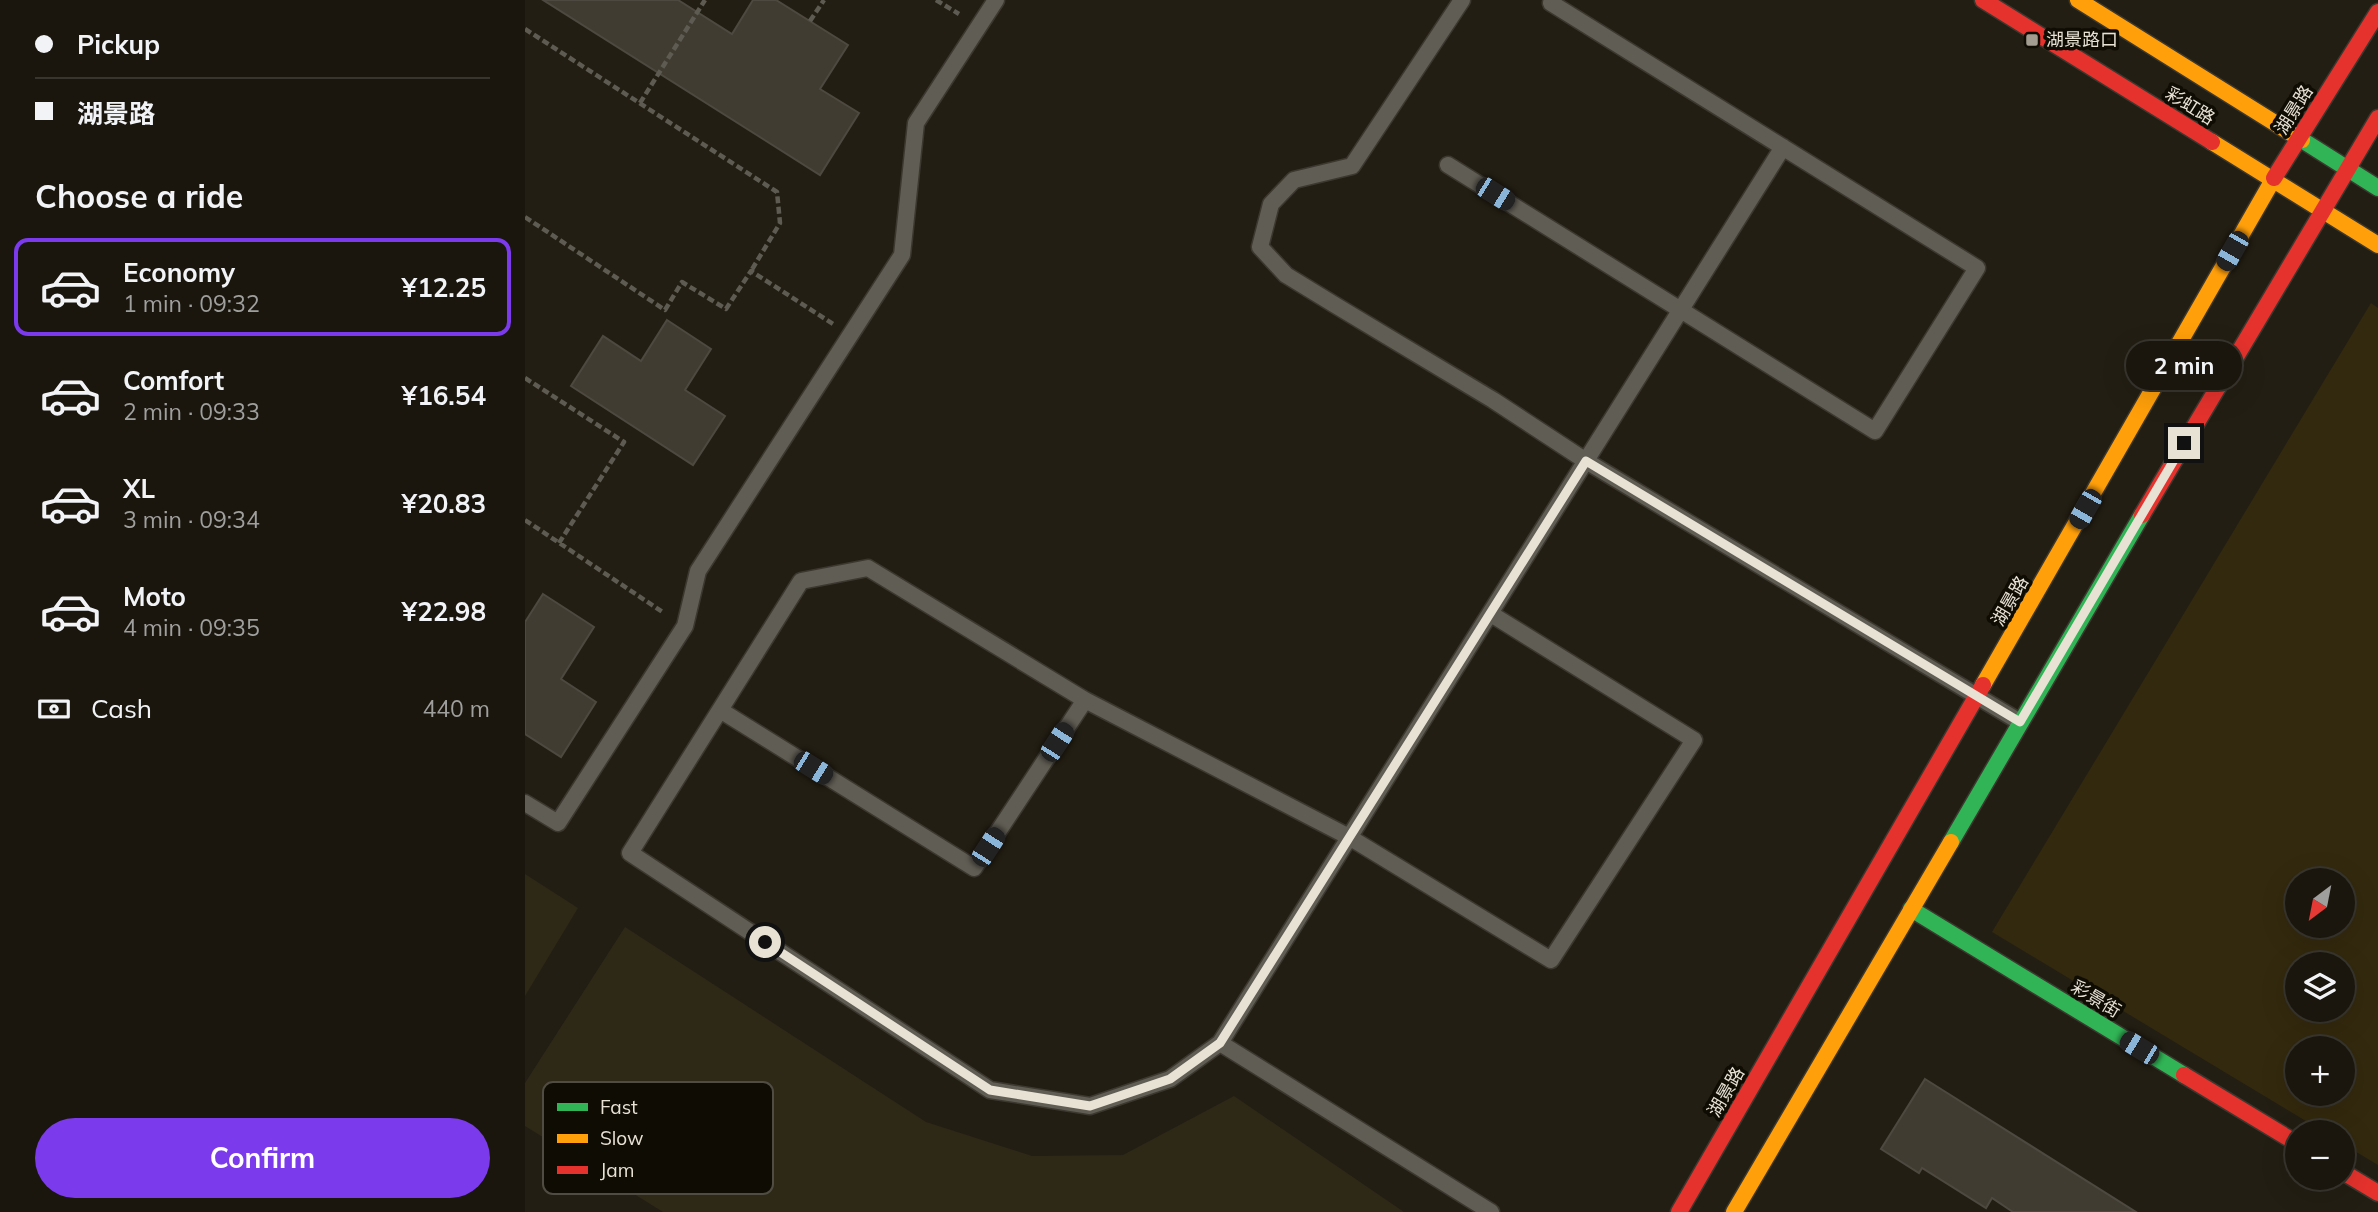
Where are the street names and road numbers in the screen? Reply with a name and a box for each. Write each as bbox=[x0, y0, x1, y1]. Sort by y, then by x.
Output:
street label: 湖景路 bbox=[2270, 81, 2318, 139]
street label: 彩虹路 bbox=[2161, 82, 2219, 130]
street label: 湖景路 bbox=[1986, 572, 2033, 630]
street label: 彩景街 bbox=[2067, 975, 2125, 1022]
street label: 湖景路 bbox=[1702, 1063, 1749, 1121]

